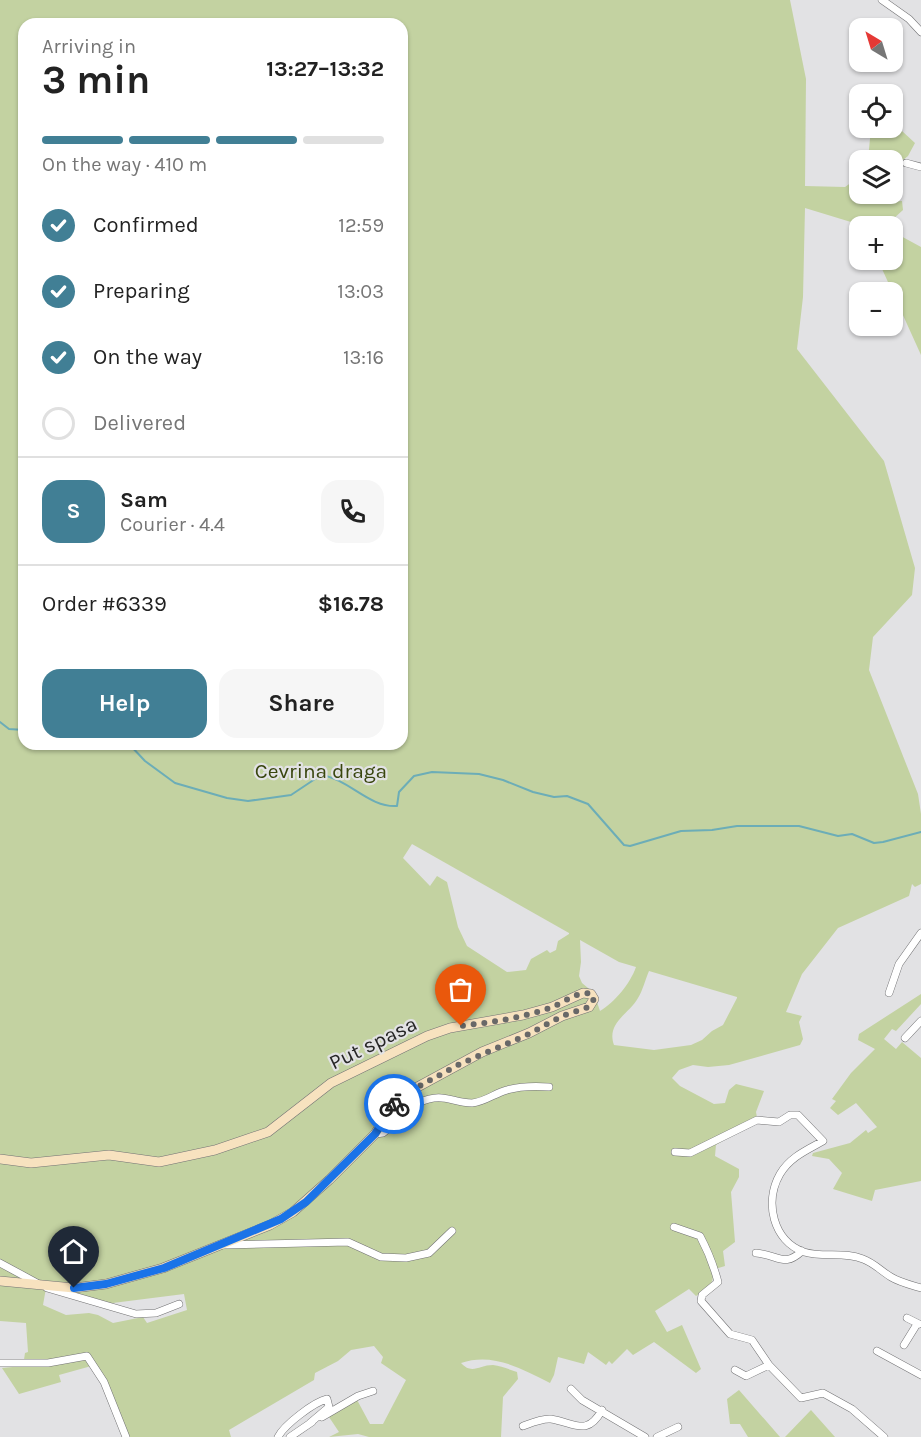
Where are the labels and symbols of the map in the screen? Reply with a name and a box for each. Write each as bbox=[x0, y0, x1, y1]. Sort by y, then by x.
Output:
north arrow bbox=[849, 18, 903, 72]
park label: Cevrina draga bbox=[255, 759, 387, 783]
pin bbox=[435, 964, 486, 1026]
street label: Put spasa bbox=[325, 1011, 421, 1075]
courier bbox=[364, 1074, 424, 1134]
pin bbox=[48, 1226, 99, 1288]

